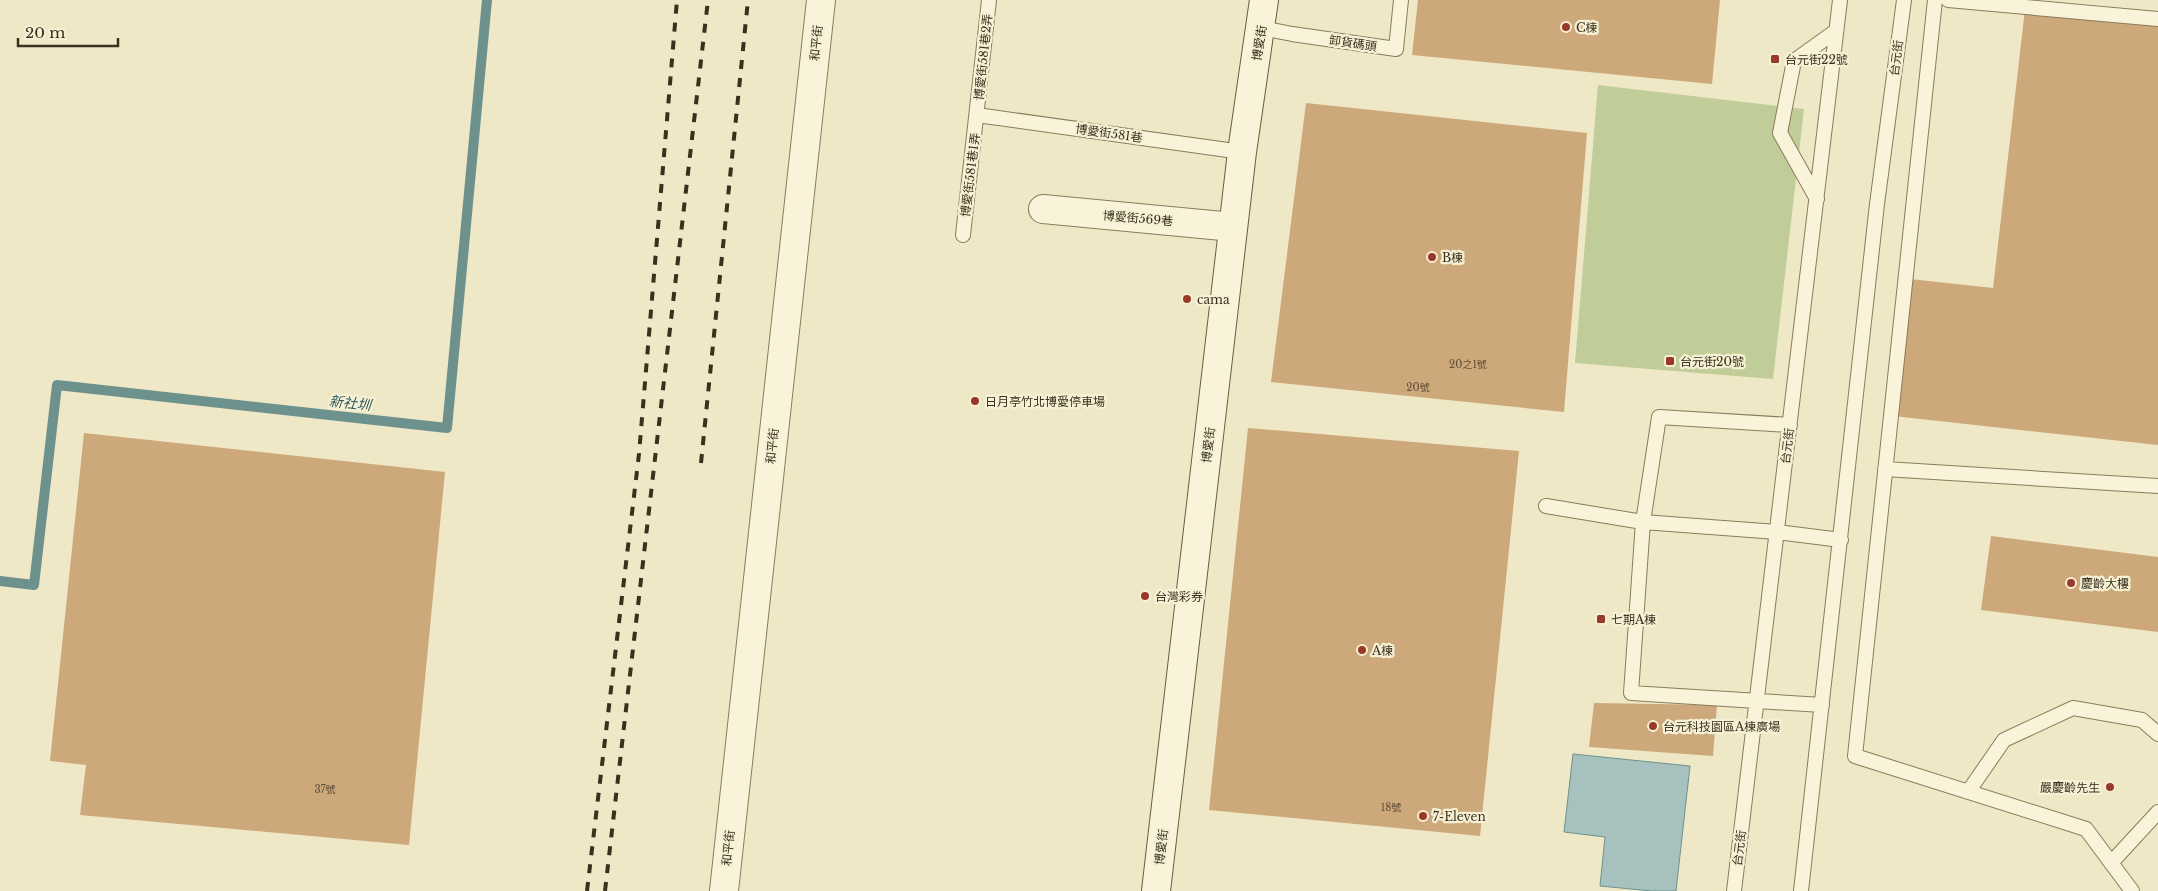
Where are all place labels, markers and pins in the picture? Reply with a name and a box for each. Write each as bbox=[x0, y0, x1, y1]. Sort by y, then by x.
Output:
place label: C棟 bbox=[1576, 20, 1598, 35]
marker: C棟 bbox=[1560, 21, 1572, 33]
place label: 台元街22號 bbox=[1785, 52, 1848, 67]
marker: 台元街22號 bbox=[1769, 53, 1781, 65]
place label: B棟 bbox=[1442, 250, 1463, 265]
marker: B棟 bbox=[1426, 251, 1438, 263]
place label: cama bbox=[1197, 292, 1230, 307]
marker: cama bbox=[1181, 293, 1193, 305]
place label: 台元街20號 bbox=[1680, 354, 1744, 369]
marker: 台元街20號 bbox=[1664, 355, 1676, 367]
place label: 日月亭竹北博愛停車場 bbox=[985, 394, 1105, 409]
marker: 日月亭竹北博愛停車場 bbox=[969, 395, 981, 407]
place label: 慶齡大樓 bbox=[2081, 576, 2129, 591]
marker: 慶齡大樓 bbox=[2065, 577, 2077, 589]
place label: 台灣彩券 bbox=[1155, 589, 1203, 604]
marker: 台灣彩券 bbox=[1139, 590, 1151, 602]
place label: 七期A棟 bbox=[1611, 612, 1656, 627]
marker: 七期A棟 bbox=[1595, 613, 1607, 625]
place label: A棟 bbox=[1371, 643, 1393, 658]
marker: A棟 bbox=[1356, 644, 1368, 656]
place label: 台元科技園區A棟廣場 bbox=[1663, 719, 1780, 734]
marker: 台元科技園區A棟廣場 bbox=[1647, 720, 1659, 732]
place label: 嚴慶齡先生 bbox=[2040, 780, 2100, 795]
marker: 嚴慶齡先生 bbox=[2104, 781, 2116, 793]
place label: 7-Eleven bbox=[1433, 809, 1486, 824]
marker: 7-Eleven bbox=[1417, 810, 1429, 822]

